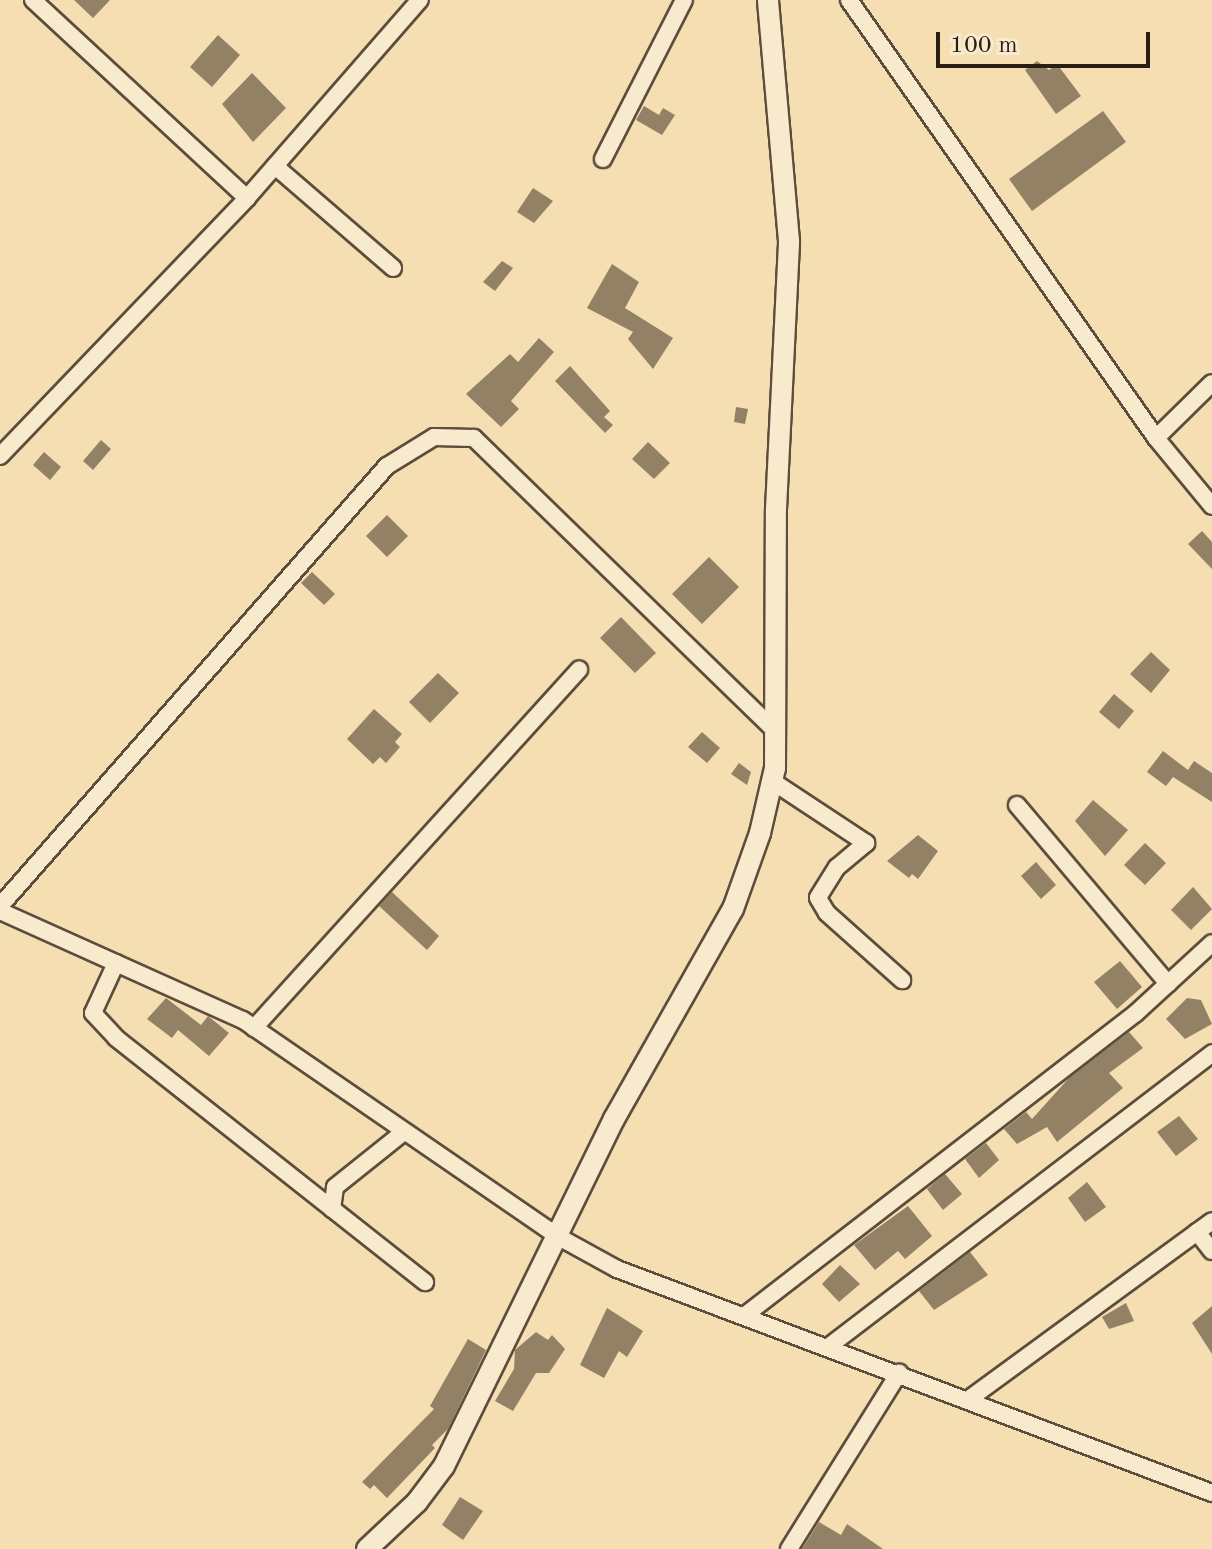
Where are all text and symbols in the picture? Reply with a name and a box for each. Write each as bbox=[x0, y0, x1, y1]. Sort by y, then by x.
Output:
scale bar bbox=[940, 16, 1154, 66]
text: 100 m bbox=[950, 34, 1018, 58]

